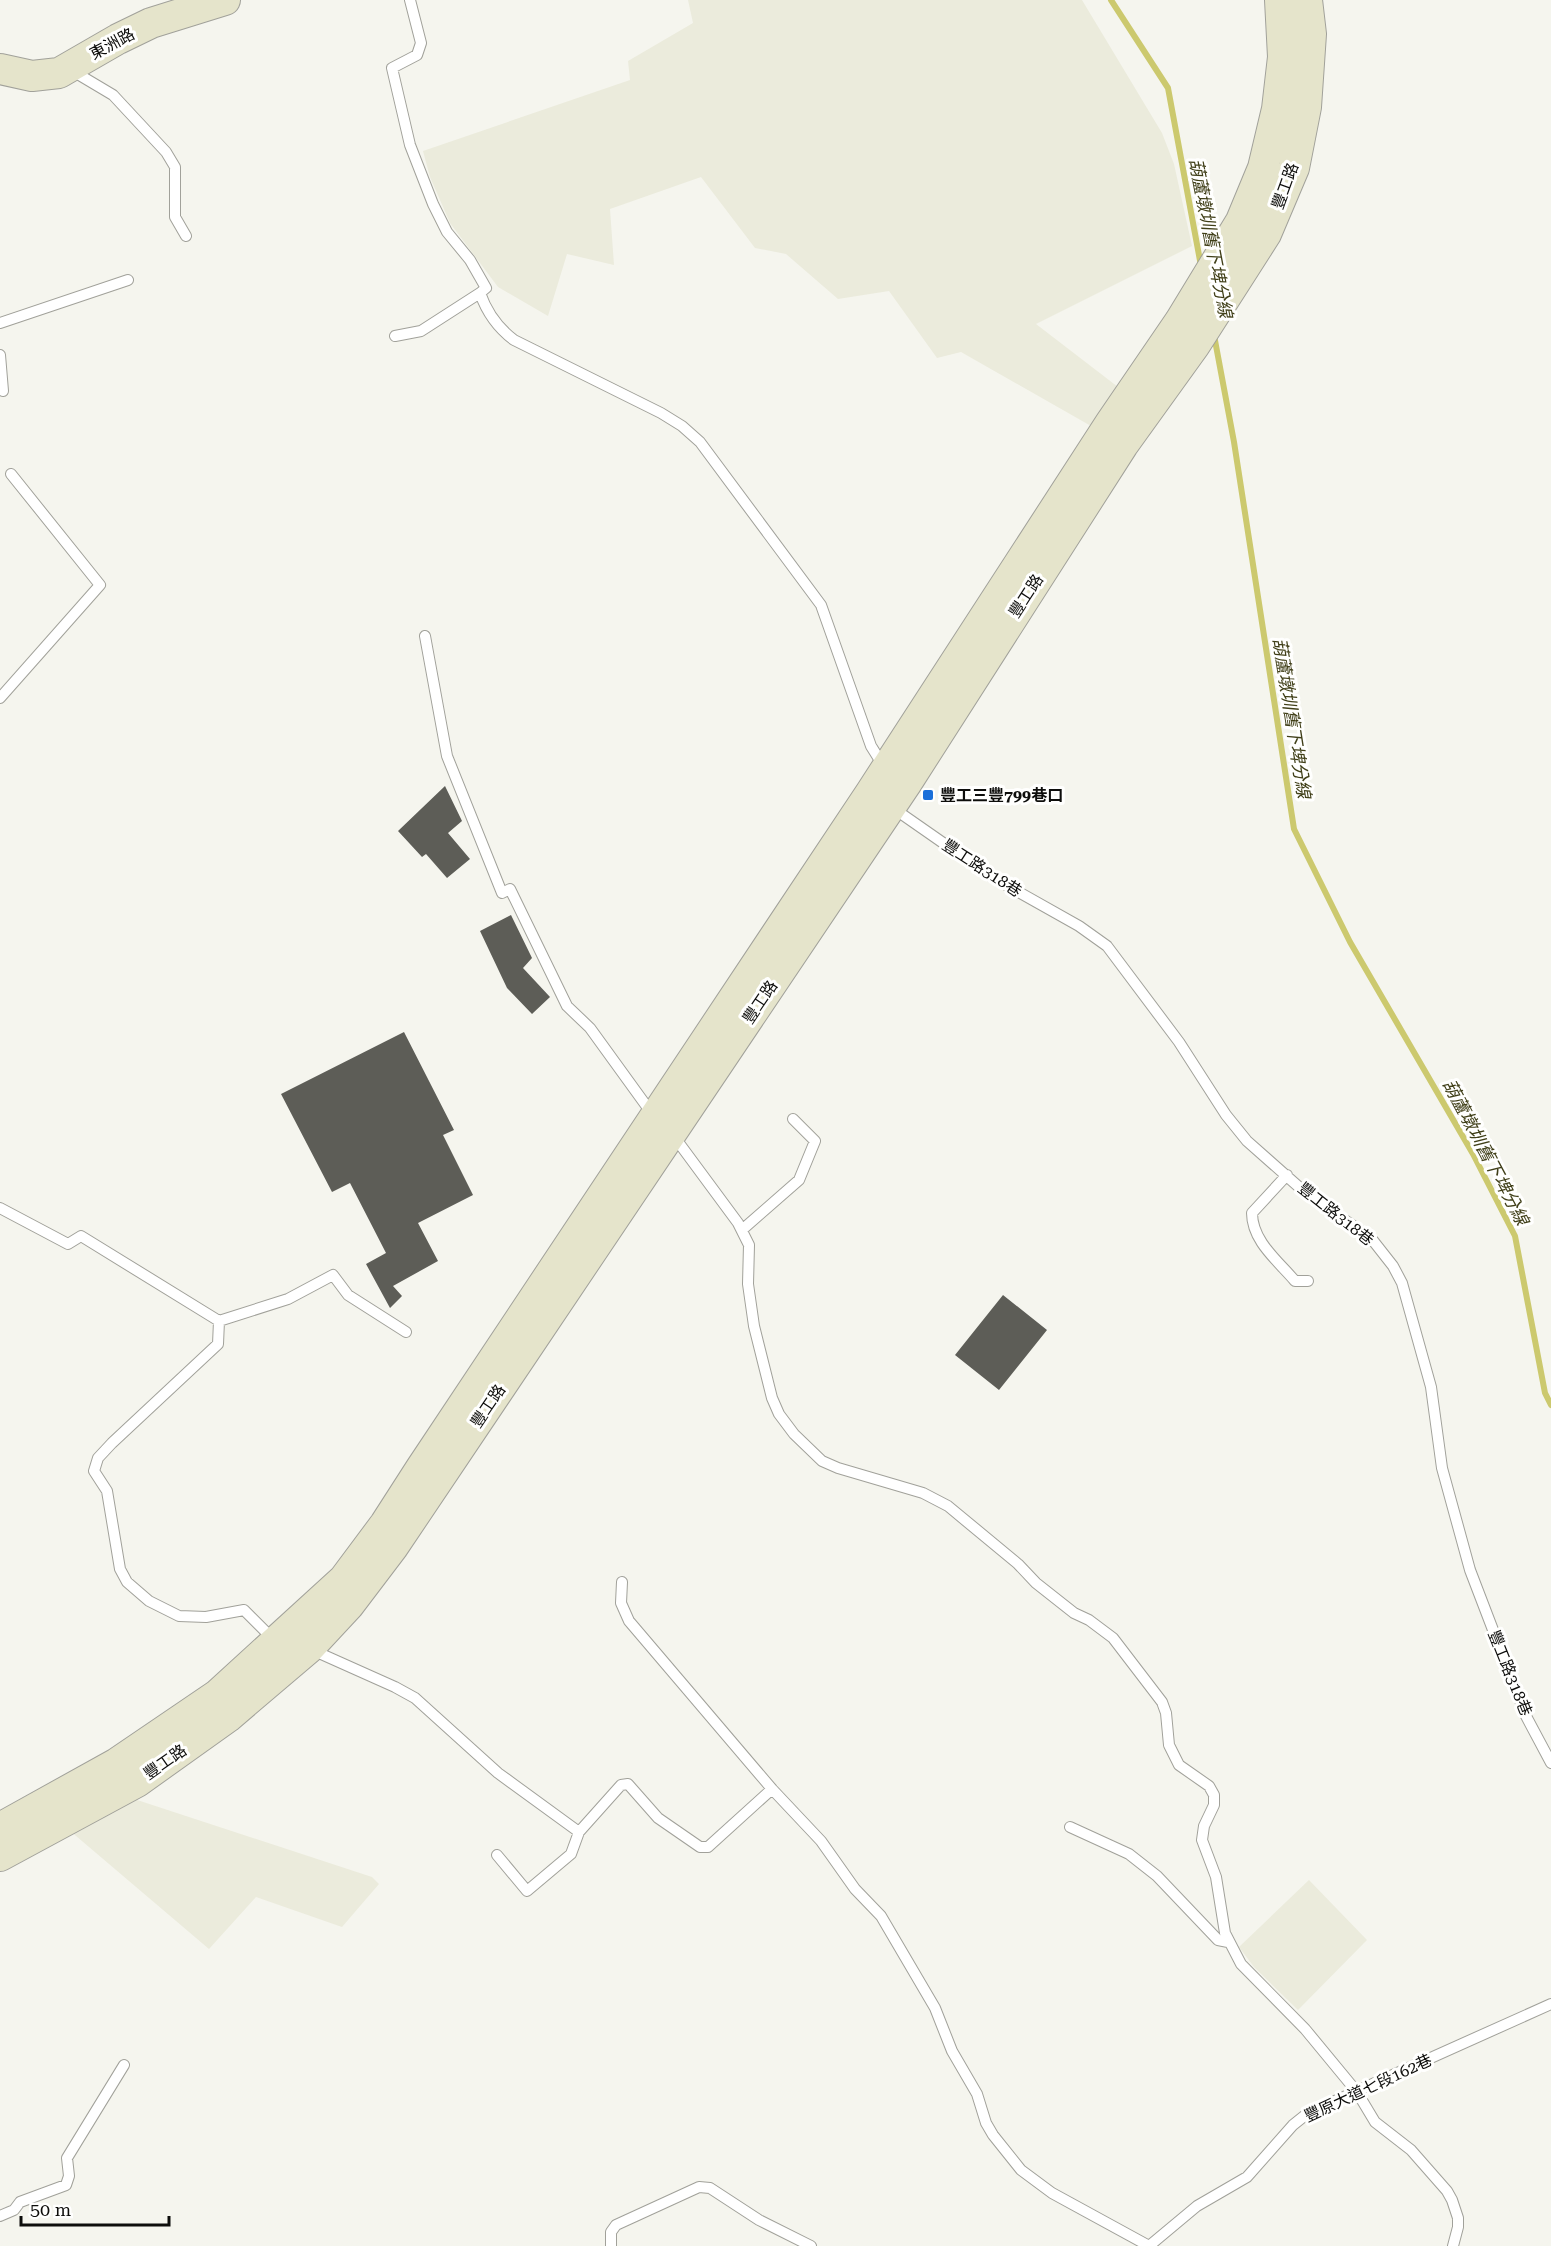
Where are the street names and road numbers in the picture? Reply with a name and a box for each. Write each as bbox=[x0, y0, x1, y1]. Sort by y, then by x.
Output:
street label: 東洲路 bbox=[86, 24, 138, 64]
street label: 豐工路 bbox=[1268, 160, 1302, 212]
street label: 豐工路 bbox=[1005, 571, 1047, 621]
street label: 豐工路318巷 bbox=[939, 835, 1025, 901]
street label: 豐工路 bbox=[739, 977, 781, 1027]
street label: 豐工路318巷 bbox=[1294, 1179, 1378, 1249]
street label: 豐工路 bbox=[467, 1381, 509, 1431]
street label: 豐工路318巷 bbox=[1484, 1627, 1536, 1719]
street label: 豐工路 bbox=[140, 1740, 190, 1784]
street label: 豐原大道七段162巷 bbox=[1301, 2050, 1435, 2126]

